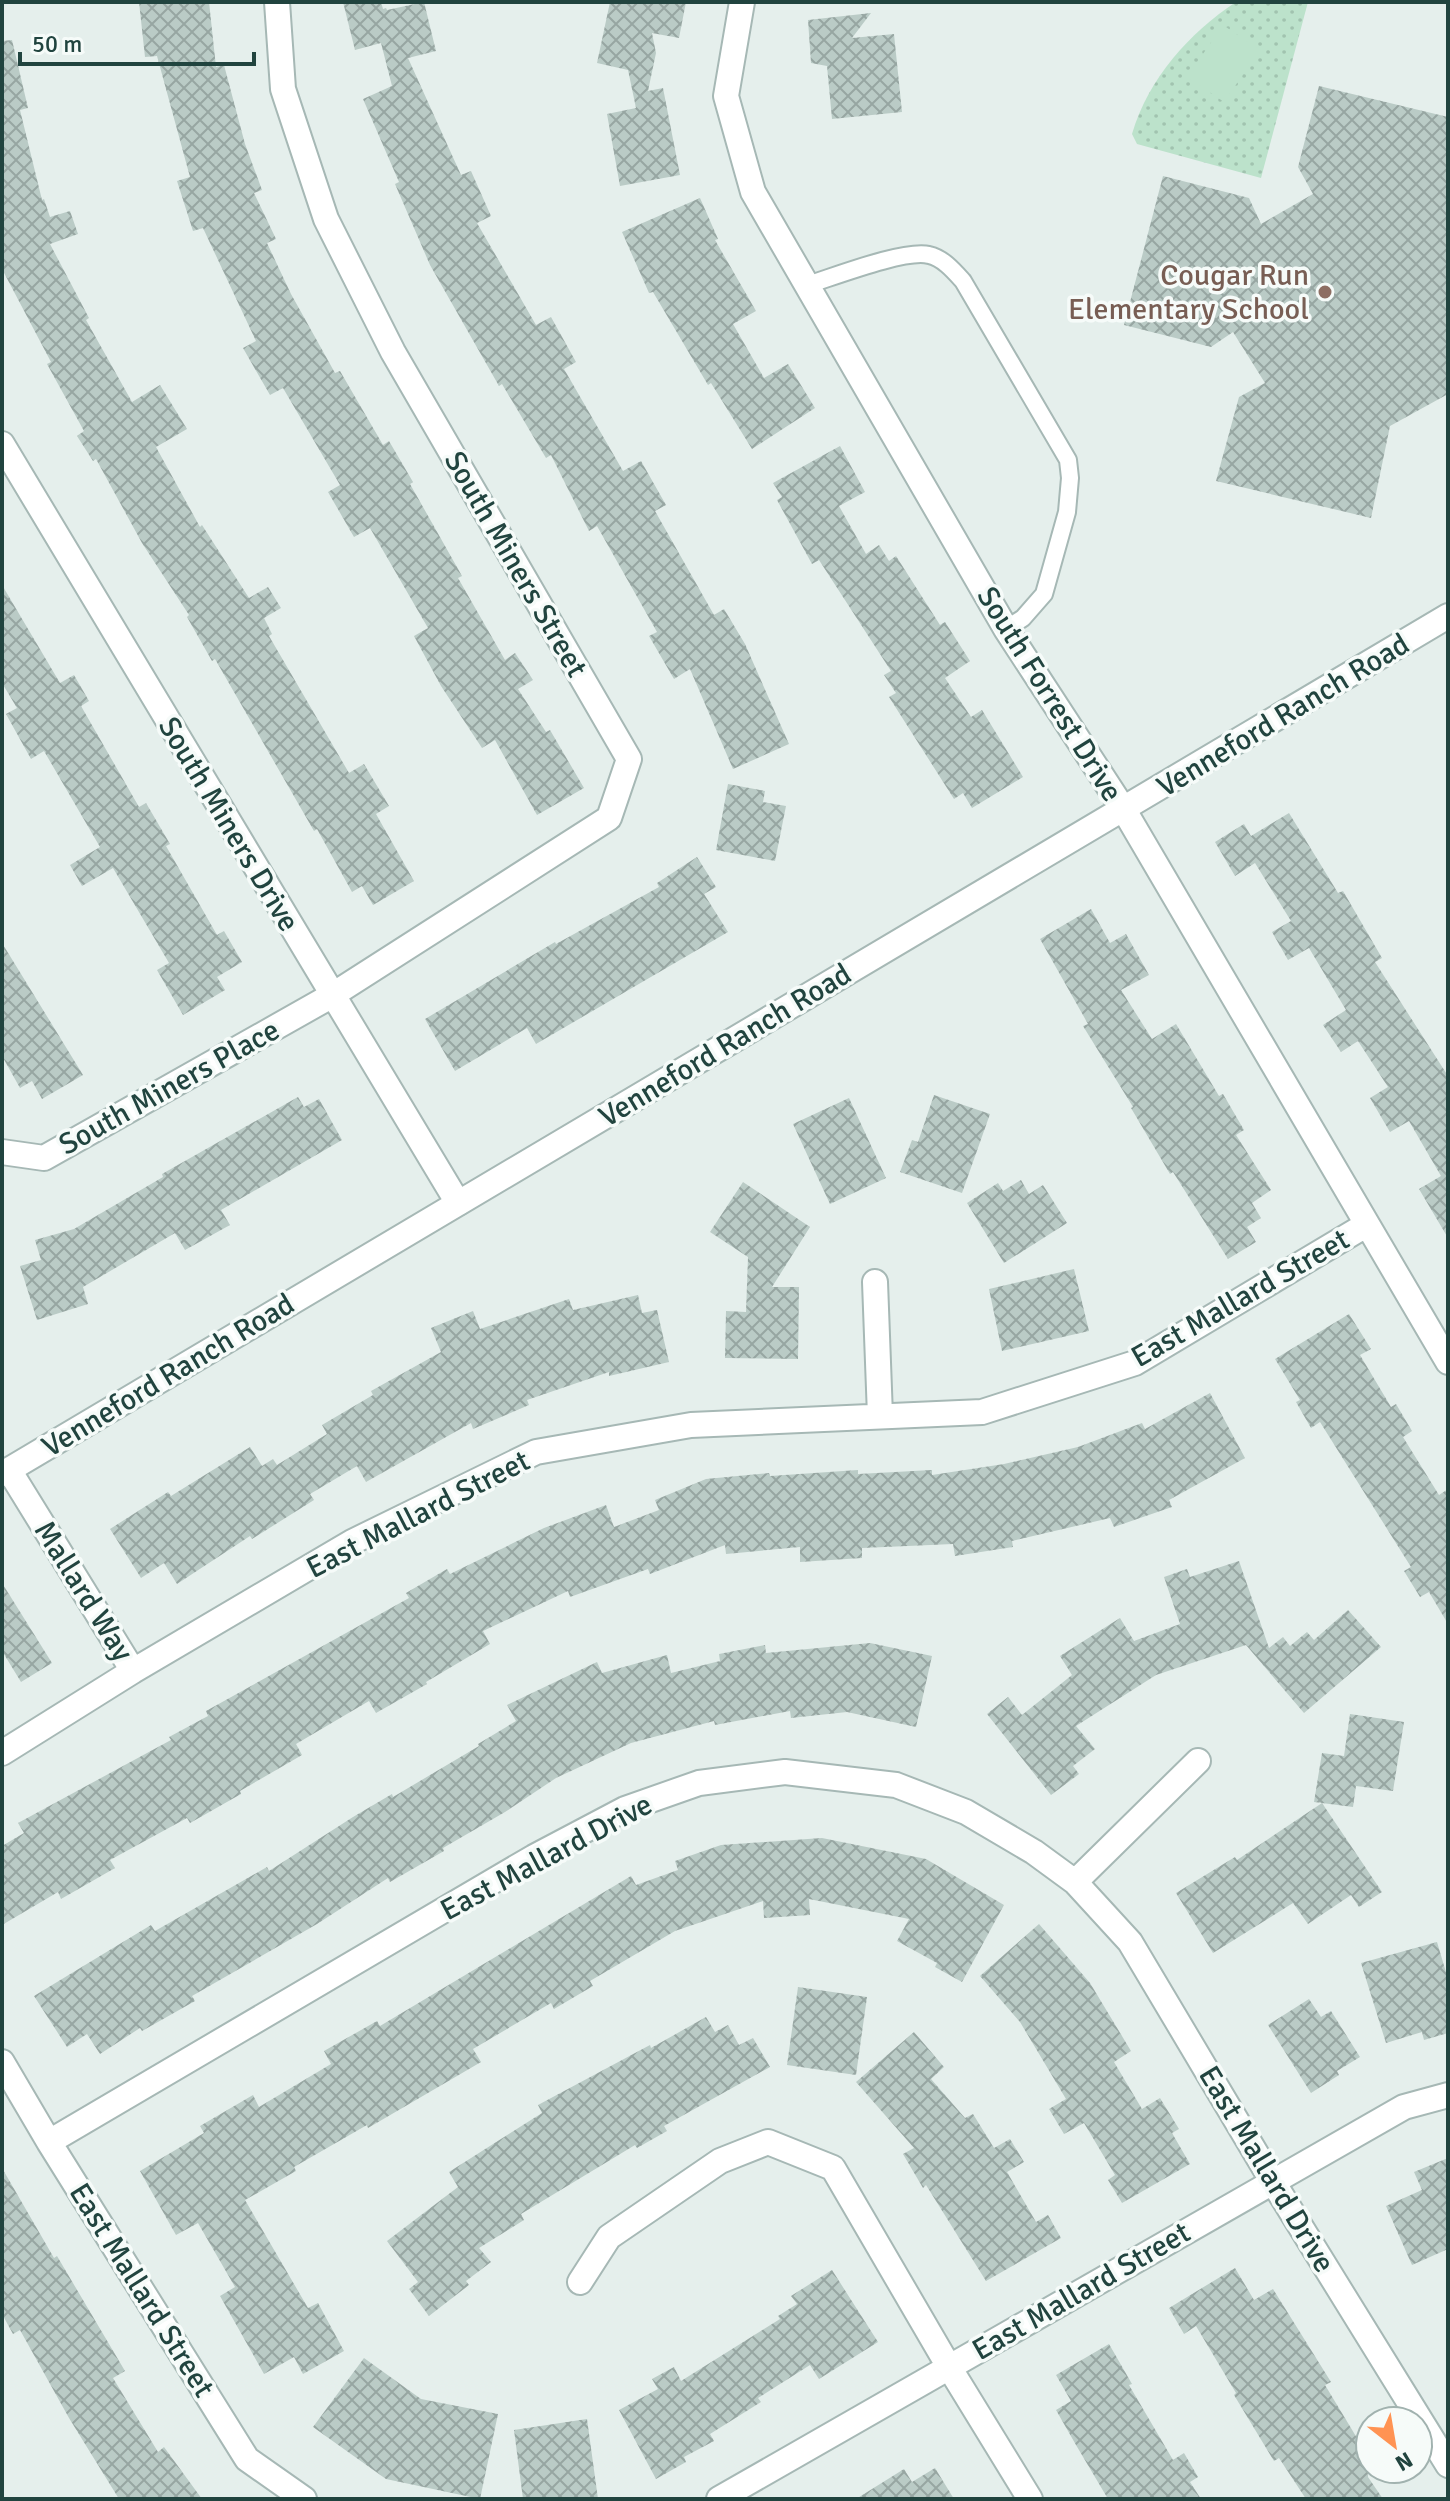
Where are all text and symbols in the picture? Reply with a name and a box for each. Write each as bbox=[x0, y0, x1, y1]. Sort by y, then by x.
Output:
scale bar bbox=[20, 16, 254, 66]
text: 50 m bbox=[32, 29, 82, 59]
place label: Cougar Run Elementary School bbox=[1068, 257, 1309, 328]
marker: Cougar Run Elementary School bbox=[1316, 283, 1334, 301]
street label: South Miners Street bbox=[436, 445, 595, 684]
street label: South Forrest Drive bbox=[969, 580, 1131, 809]
street label: Venneford Ranch Road bbox=[1150, 625, 1416, 805]
street label: South Miners Drive bbox=[150, 710, 307, 938]
street label: Venneford Ranch Road bbox=[592, 955, 858, 1135]
street label: South Miners Place bbox=[52, 1011, 286, 1163]
street label: East Mallard Street bbox=[1125, 1221, 1356, 1376]
street label: Venneford Ranch Road bbox=[35, 1285, 301, 1465]
street label: East Mallard Street bbox=[300, 1442, 536, 1587]
street label: Mallard Way bbox=[26, 1514, 141, 1668]
street label: East Mallard Drive bbox=[434, 1786, 658, 1929]
street label: East Mallard Drive bbox=[1190, 2059, 1343, 2279]
street label: East Mallard Street bbox=[61, 2176, 222, 2404]
street label: East Mallard Street bbox=[966, 2214, 1197, 2369]
north arrow bbox=[1354, 2405, 1434, 2485]
text: N bbox=[1391, 2446, 1418, 2477]

